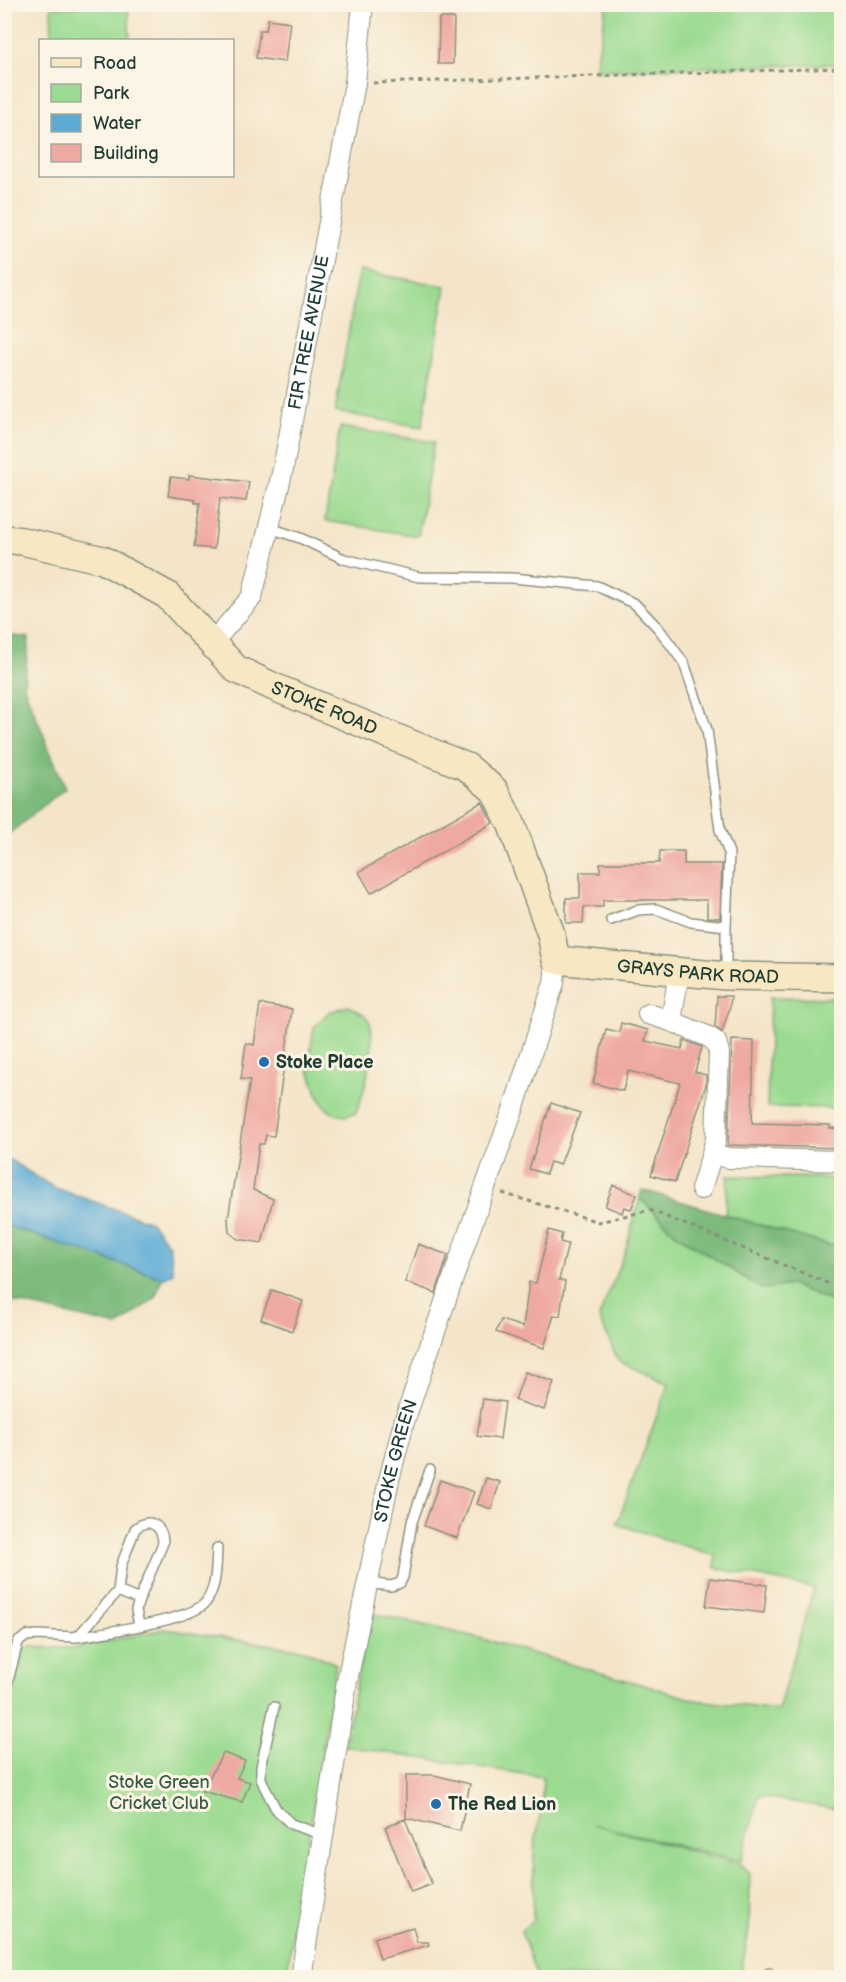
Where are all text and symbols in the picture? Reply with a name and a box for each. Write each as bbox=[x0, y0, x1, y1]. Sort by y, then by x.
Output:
legend bbox=[39, 39, 234, 177]
text: Road bbox=[93, 53, 137, 74]
text: Park bbox=[93, 83, 129, 104]
text: Water bbox=[93, 113, 141, 134]
text: Building bbox=[93, 143, 159, 164]
street label: FIR TREE AVENUE bbox=[284, 253, 333, 411]
street label: STOKE ROAD bbox=[268, 677, 380, 739]
street label: GRAYS PARK ROAD bbox=[616, 955, 779, 987]
place label: Stoke Place bbox=[276, 1052, 374, 1073]
marker: Stoke Place bbox=[257, 1055, 271, 1069]
street label: STOKE GREEN bbox=[370, 1397, 421, 1524]
park label: Stoke Green Cricket Club bbox=[108, 1772, 210, 1814]
place label: The Red Lion bbox=[448, 1794, 556, 1815]
marker: The Red Lion bbox=[429, 1797, 443, 1811]

